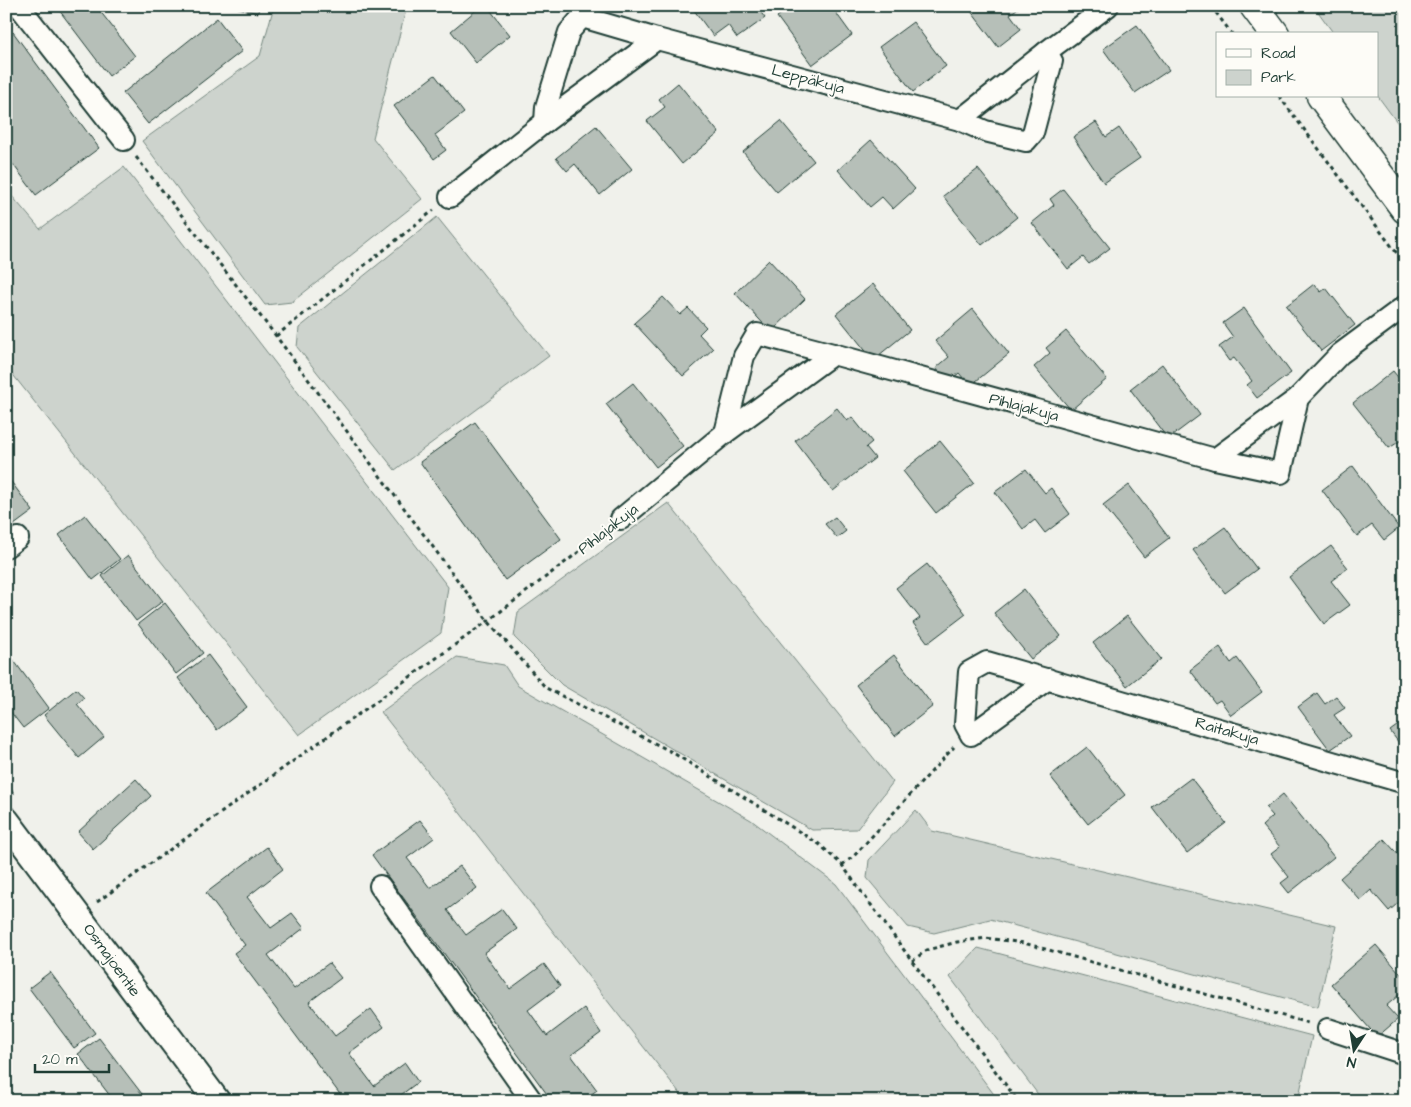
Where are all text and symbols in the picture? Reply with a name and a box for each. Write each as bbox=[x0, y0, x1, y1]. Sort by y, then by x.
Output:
legend bbox=[1216, 32, 1378, 98]
text: Road bbox=[1261, 43, 1296, 64]
street label: Leppäkuja bbox=[769, 59, 847, 99]
text: Park bbox=[1261, 67, 1296, 88]
street label: Pihlajakuja bbox=[987, 387, 1061, 427]
street label: Pihlajakuja bbox=[573, 498, 643, 560]
street label: Raitakuja bbox=[1192, 711, 1262, 751]
street label: Osmajoentie bbox=[78, 919, 146, 1001]
north arrow bbox=[1328, 1024, 1378, 1074]
scale bar bbox=[35, 1042, 109, 1074]
text: 20 m bbox=[42, 1049, 78, 1070]
text: N bbox=[1345, 1051, 1358, 1072]

